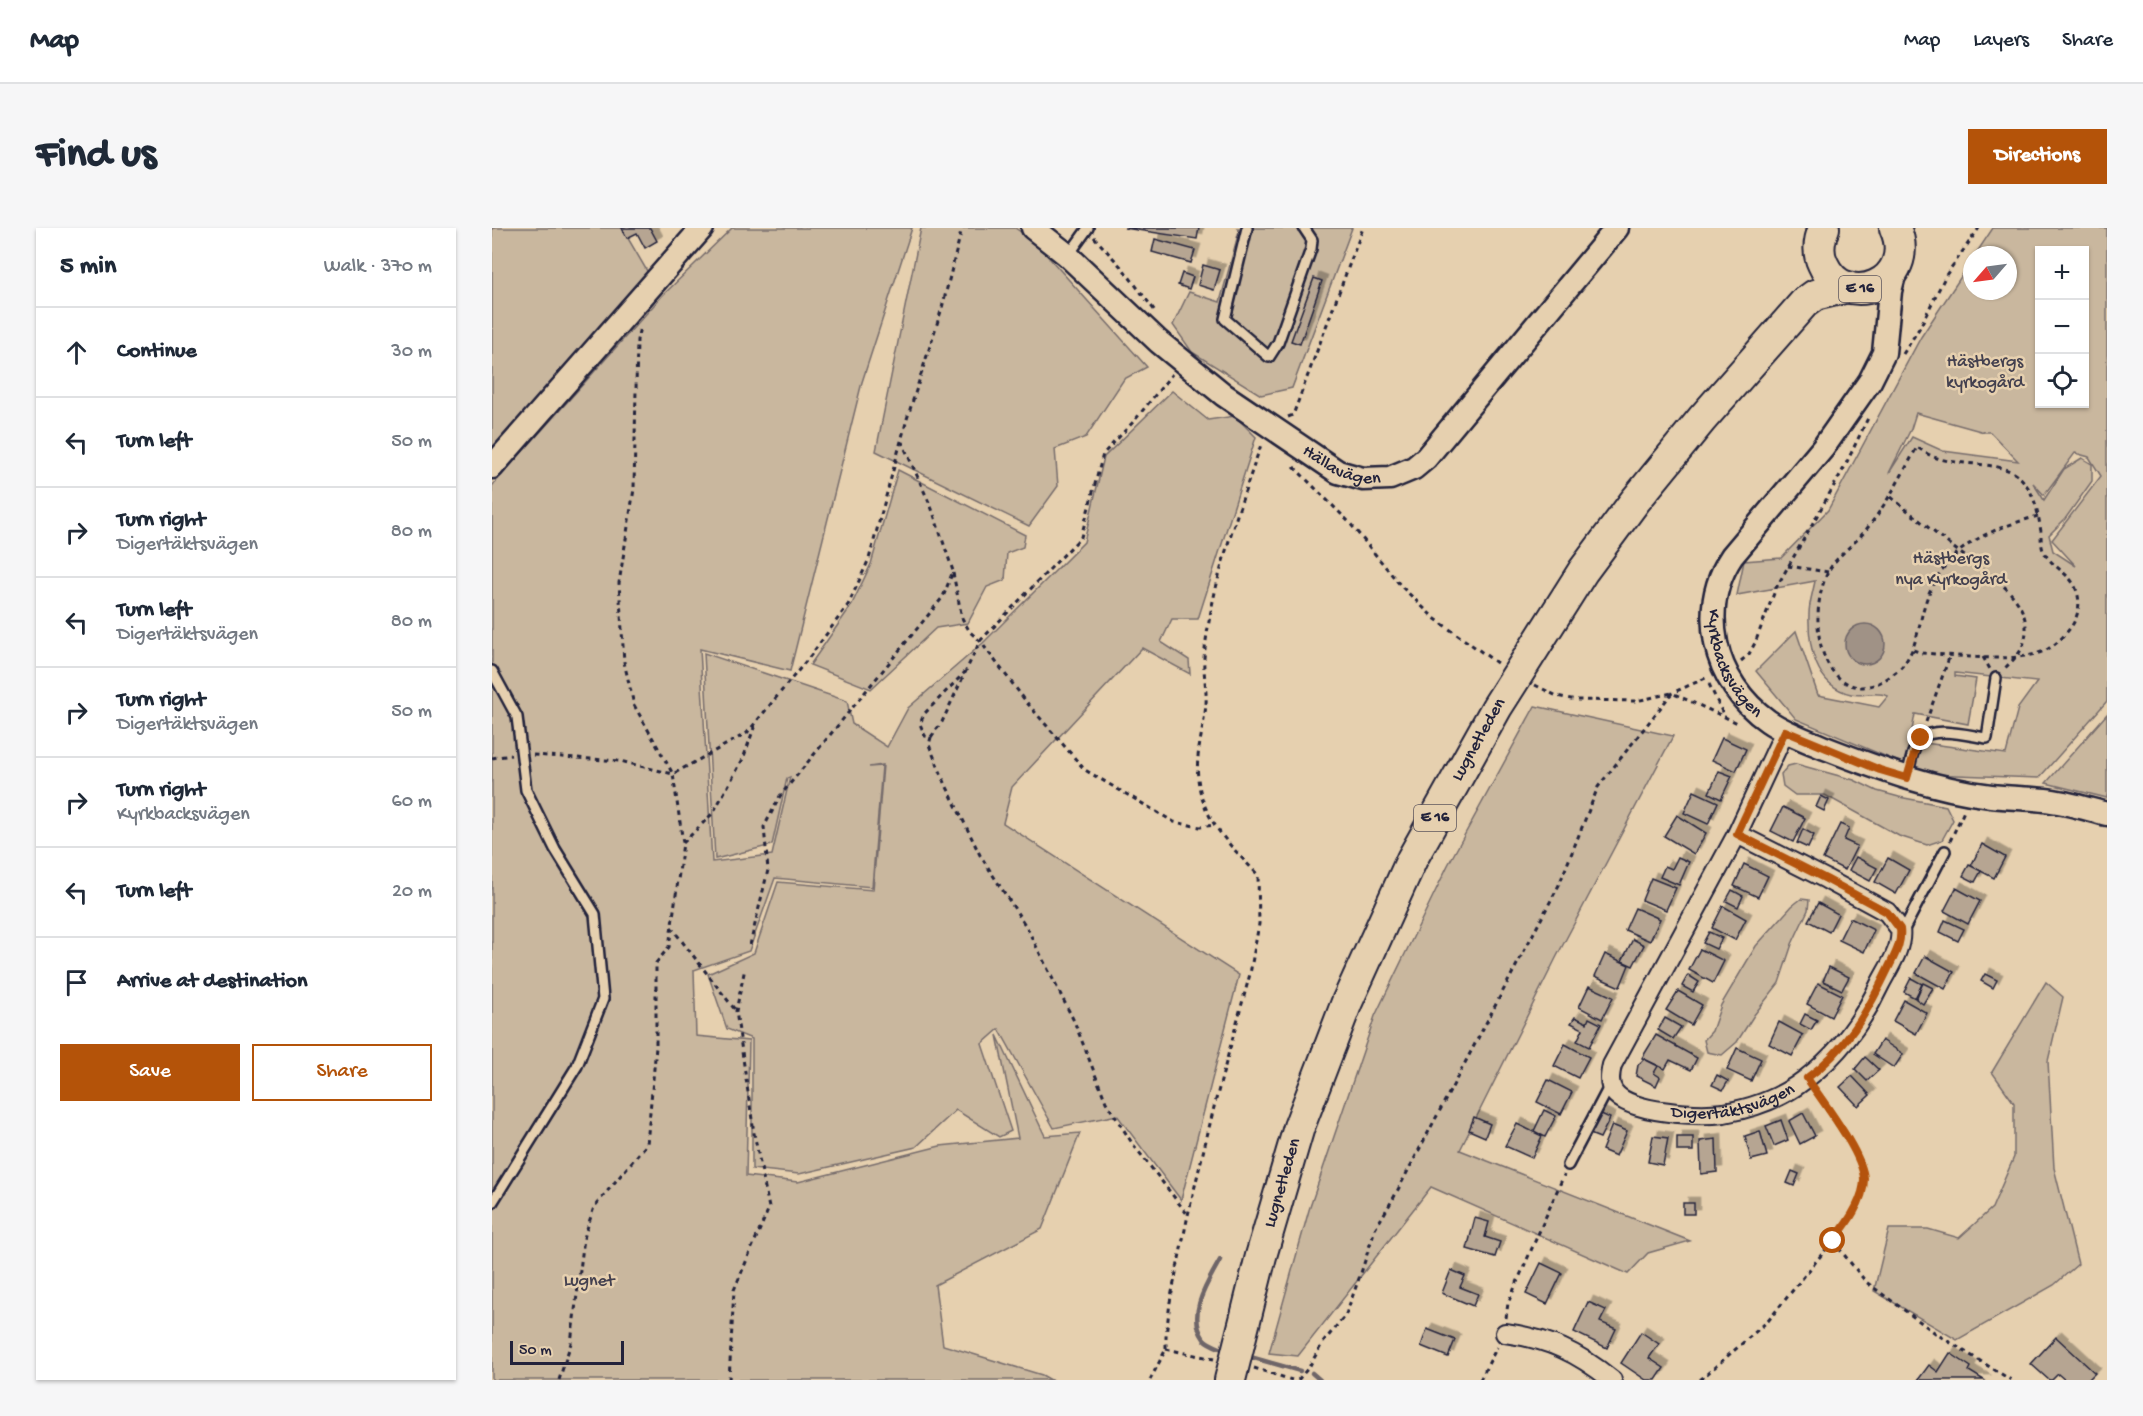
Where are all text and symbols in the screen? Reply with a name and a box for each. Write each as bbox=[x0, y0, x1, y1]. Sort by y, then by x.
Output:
text: Map bbox=[30, 25, 79, 58]
text: Map bbox=[1904, 29, 1940, 54]
text: Layers bbox=[1973, 29, 2029, 54]
text: Share bbox=[2062, 29, 2113, 54]
button: Directions bbox=[1968, 129, 2107, 184]
text: Find us bbox=[36, 132, 156, 181]
north arrow bbox=[1963, 246, 2017, 300]
map controls bbox=[2035, 246, 2089, 408]
button: + bbox=[2035, 246, 2089, 300]
text: 5 min bbox=[60, 252, 116, 283]
text: Walk · 370 m bbox=[324, 256, 432, 279]
road number: E 16 bbox=[1839, 276, 1881, 302]
button: − bbox=[2035, 300, 2089, 354]
icon: ahead bbox=[60, 336, 93, 369]
text: Continue bbox=[117, 339, 197, 365]
text: 30 m bbox=[391, 341, 432, 364]
park label: Hästbergs kyrkogård bbox=[1946, 352, 2025, 394]
button: locate bbox=[2035, 354, 2089, 408]
icon: left bbox=[60, 426, 93, 459]
text: Turn left bbox=[117, 429, 191, 455]
text: 50 m bbox=[391, 431, 432, 454]
street label: Hällavägen bbox=[1298, 441, 1382, 489]
text: Turn right bbox=[117, 508, 205, 534]
icon: right bbox=[60, 516, 93, 549]
text: 80 m bbox=[391, 521, 432, 544]
text: Digertäktsvägen bbox=[117, 534, 258, 557]
park label: Hästbergs nya Kyrkogård bbox=[1895, 549, 2008, 591]
text: Turn left bbox=[117, 598, 191, 624]
icon: left bbox=[60, 606, 93, 639]
street label: Kyrkbacksvägen bbox=[1703, 609, 1767, 723]
text: 80 m bbox=[391, 611, 432, 634]
text: Digertäktsvägen bbox=[117, 624, 258, 647]
text: Turn right bbox=[117, 688, 205, 714]
street label: Lugnetleden bbox=[1447, 694, 1511, 785]
icon: right bbox=[60, 696, 93, 729]
text: 50 m bbox=[391, 701, 432, 724]
text: Digertäktsvägen bbox=[117, 714, 258, 737]
route end bbox=[1907, 724, 1933, 750]
text: Turn right bbox=[117, 778, 205, 804]
icon: right bbox=[60, 786, 93, 819]
text: 60 m bbox=[392, 791, 432, 814]
text: Kyrkbacksvägen bbox=[117, 804, 250, 827]
road number: E 16 bbox=[1414, 805, 1456, 831]
icon: left bbox=[60, 876, 93, 909]
text: Turn left bbox=[117, 879, 191, 905]
text: 20 m bbox=[392, 881, 432, 904]
icon: arrive bbox=[60, 966, 93, 999]
text: Arrive at destination bbox=[117, 969, 307, 995]
button: Save bbox=[60, 1044, 240, 1101]
button: Share bbox=[252, 1044, 432, 1101]
street label: Digertäktsvägen bbox=[1669, 1079, 1799, 1125]
street label: Lugnetleden bbox=[1259, 1135, 1306, 1230]
route start bbox=[1819, 1227, 1845, 1253]
park label: Lugnet bbox=[564, 1271, 616, 1292]
scale bar bbox=[510, 1338, 624, 1366]
text: 50 m bbox=[519, 1342, 552, 1361]

